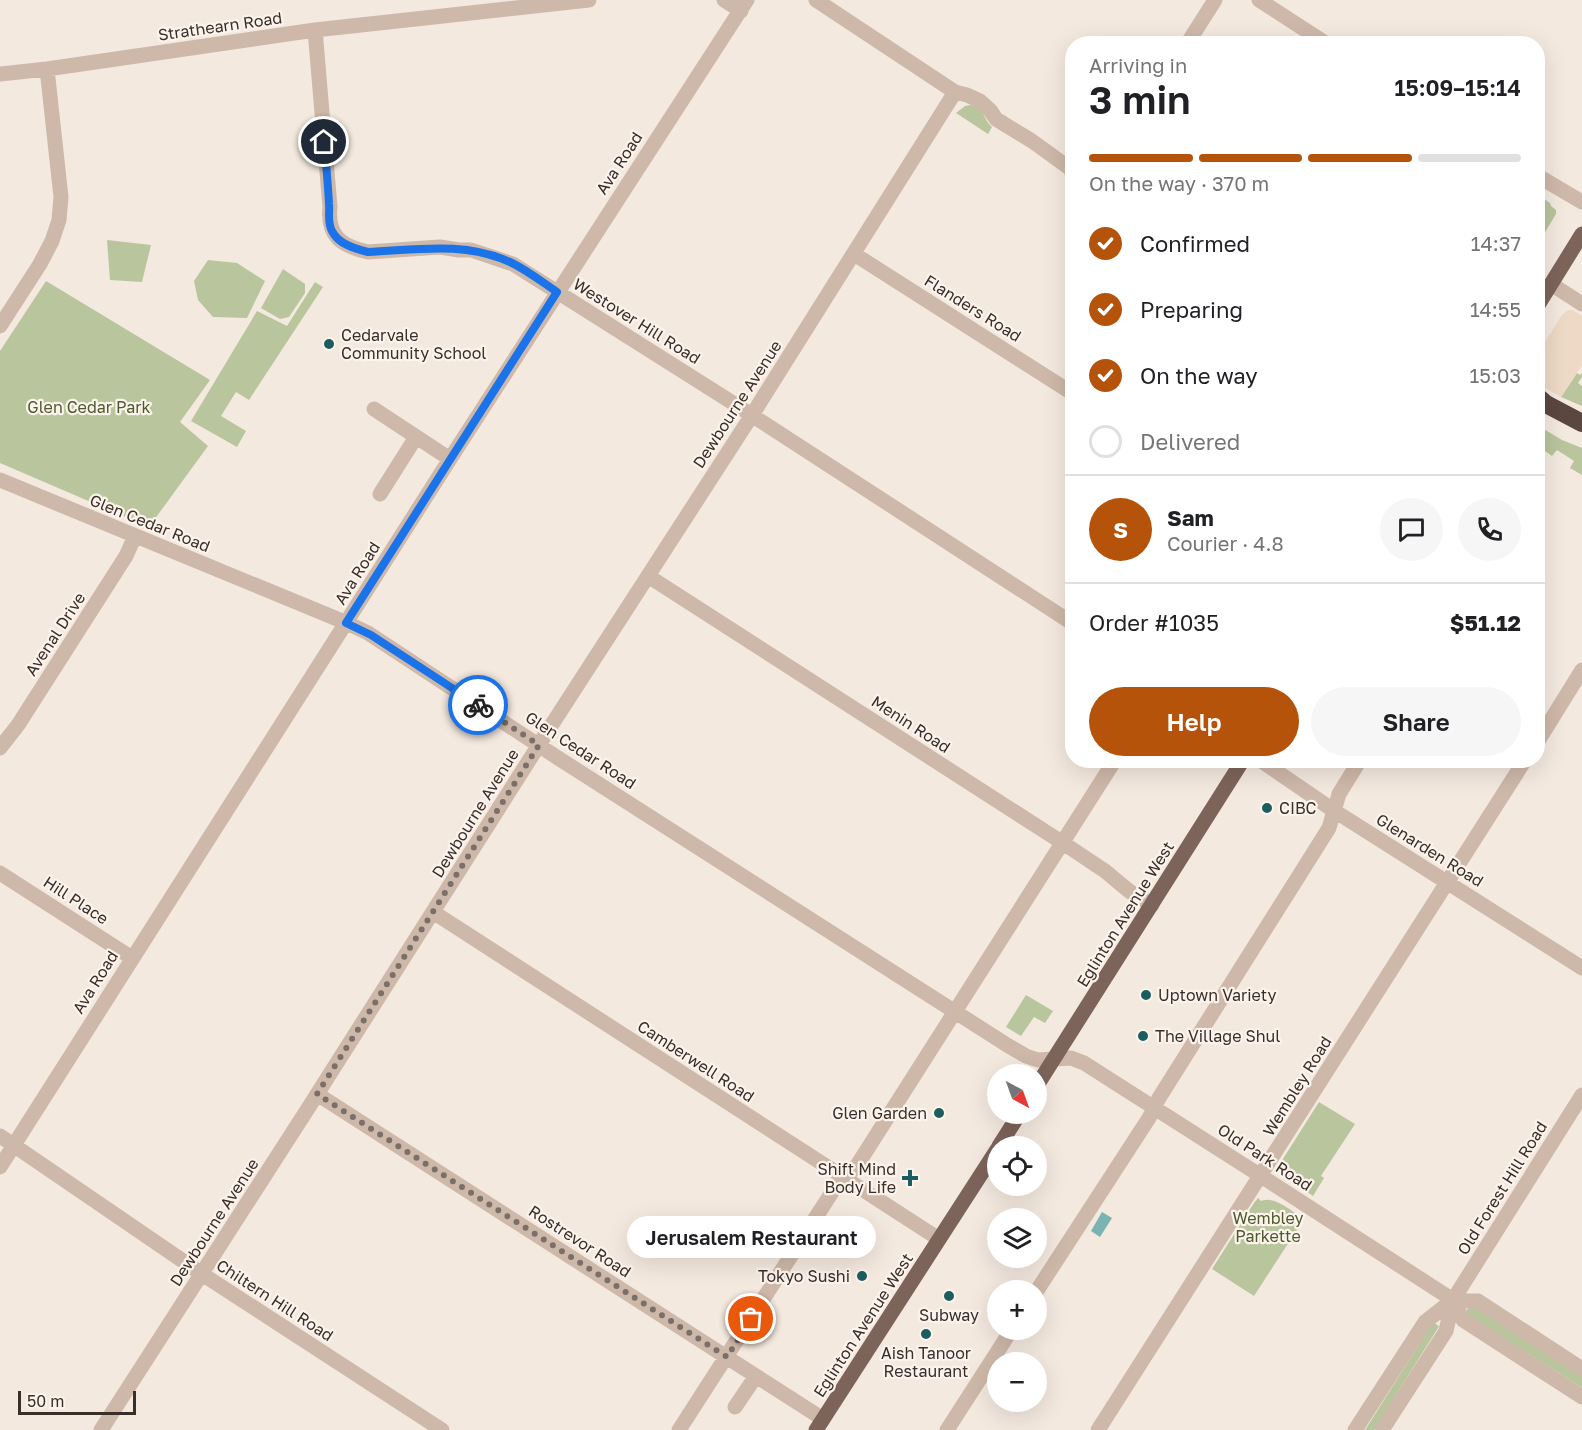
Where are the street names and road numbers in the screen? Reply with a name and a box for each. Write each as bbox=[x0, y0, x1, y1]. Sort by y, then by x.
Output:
street label: Strathearn Road bbox=[157, 7, 283, 45]
street label: Ava Road bbox=[591, 128, 647, 198]
street label: Flanders Road bbox=[921, 270, 1025, 346]
street label: Westover Hill Road bbox=[570, 274, 704, 368]
street label: Dewbourne Avenue bbox=[688, 336, 786, 472]
street label: Glen Cedar Road bbox=[87, 490, 213, 556]
street label: Ava Road bbox=[330, 538, 384, 608]
street label: Avenal Drive bbox=[21, 589, 89, 679]
street label: Menin Road bbox=[868, 691, 954, 757]
street label: Glen Cedar Road bbox=[522, 707, 640, 793]
street label: Dewbourne Avenue bbox=[427, 745, 523, 881]
street label: Glenarden Road bbox=[1373, 809, 1487, 891]
street label: Eglinton Avenue West bbox=[1072, 838, 1178, 990]
street label: Hill Place bbox=[40, 872, 112, 928]
street label: Ava Road bbox=[68, 947, 122, 1017]
street label: Camberwell Road bbox=[634, 1016, 758, 1106]
street label: Wembley Road bbox=[1258, 1032, 1336, 1140]
street label: Old Forest Hill Road bbox=[1453, 1118, 1551, 1258]
street label: Old Park Road bbox=[1214, 1119, 1316, 1195]
street label: Dewbourne Avenue bbox=[165, 1154, 263, 1290]
street label: Rostrevor Road bbox=[525, 1201, 635, 1281]
street label: Eglinton Avenue West bbox=[809, 1249, 917, 1401]
street label: Chiltern Hill Road bbox=[213, 1255, 337, 1345]

